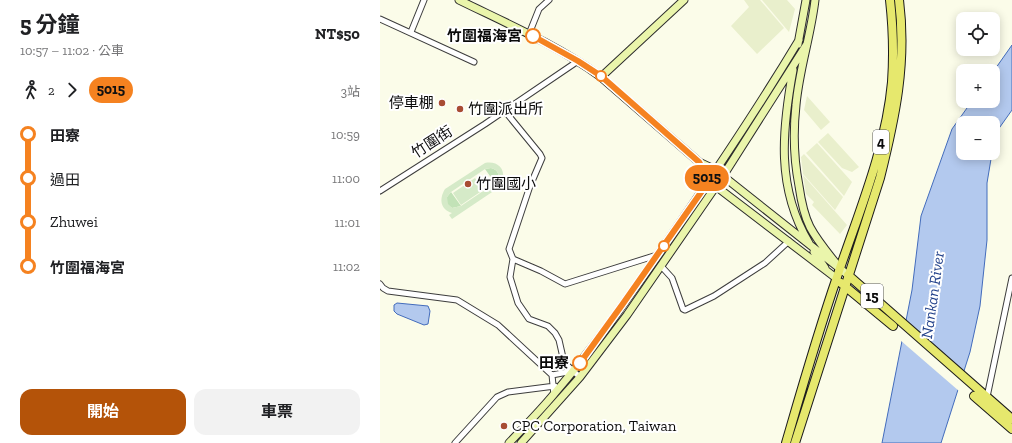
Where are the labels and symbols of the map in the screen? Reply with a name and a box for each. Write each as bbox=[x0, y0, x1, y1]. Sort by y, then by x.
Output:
place label: 竹圍福海宮 bbox=[447, 27, 522, 45]
marker: 竹圍福海宮 bbox=[525, 28, 541, 44]
unlabelled marker bbox=[595, 70, 607, 82]
place label: 停車棚 bbox=[389, 94, 434, 112]
marker: 停車棚 bbox=[437, 98, 447, 108]
place label: 竹圍派出所 bbox=[468, 100, 543, 118]
marker: 竹圍派出所 bbox=[455, 104, 465, 114]
street label: 竹圍街 bbox=[408, 122, 456, 162]
road number: 4 bbox=[873, 130, 889, 154]
line badge: 5015 bbox=[679, 165, 735, 191]
place label: 竹圍國小 bbox=[476, 175, 536, 193]
marker: 竹圍國小 bbox=[463, 179, 473, 189]
unlabelled marker bbox=[658, 240, 670, 252]
water label: Nankan River bbox=[917, 250, 948, 340]
road number: 15 bbox=[861, 284, 883, 308]
place label: 田寮 bbox=[539, 354, 569, 372]
marker: 田寮 bbox=[572, 355, 588, 371]
place label: CPC Corporation, Taiwan bbox=[512, 417, 677, 435]
marker: CPC Corporation, Taiwan bbox=[499, 421, 509, 431]

